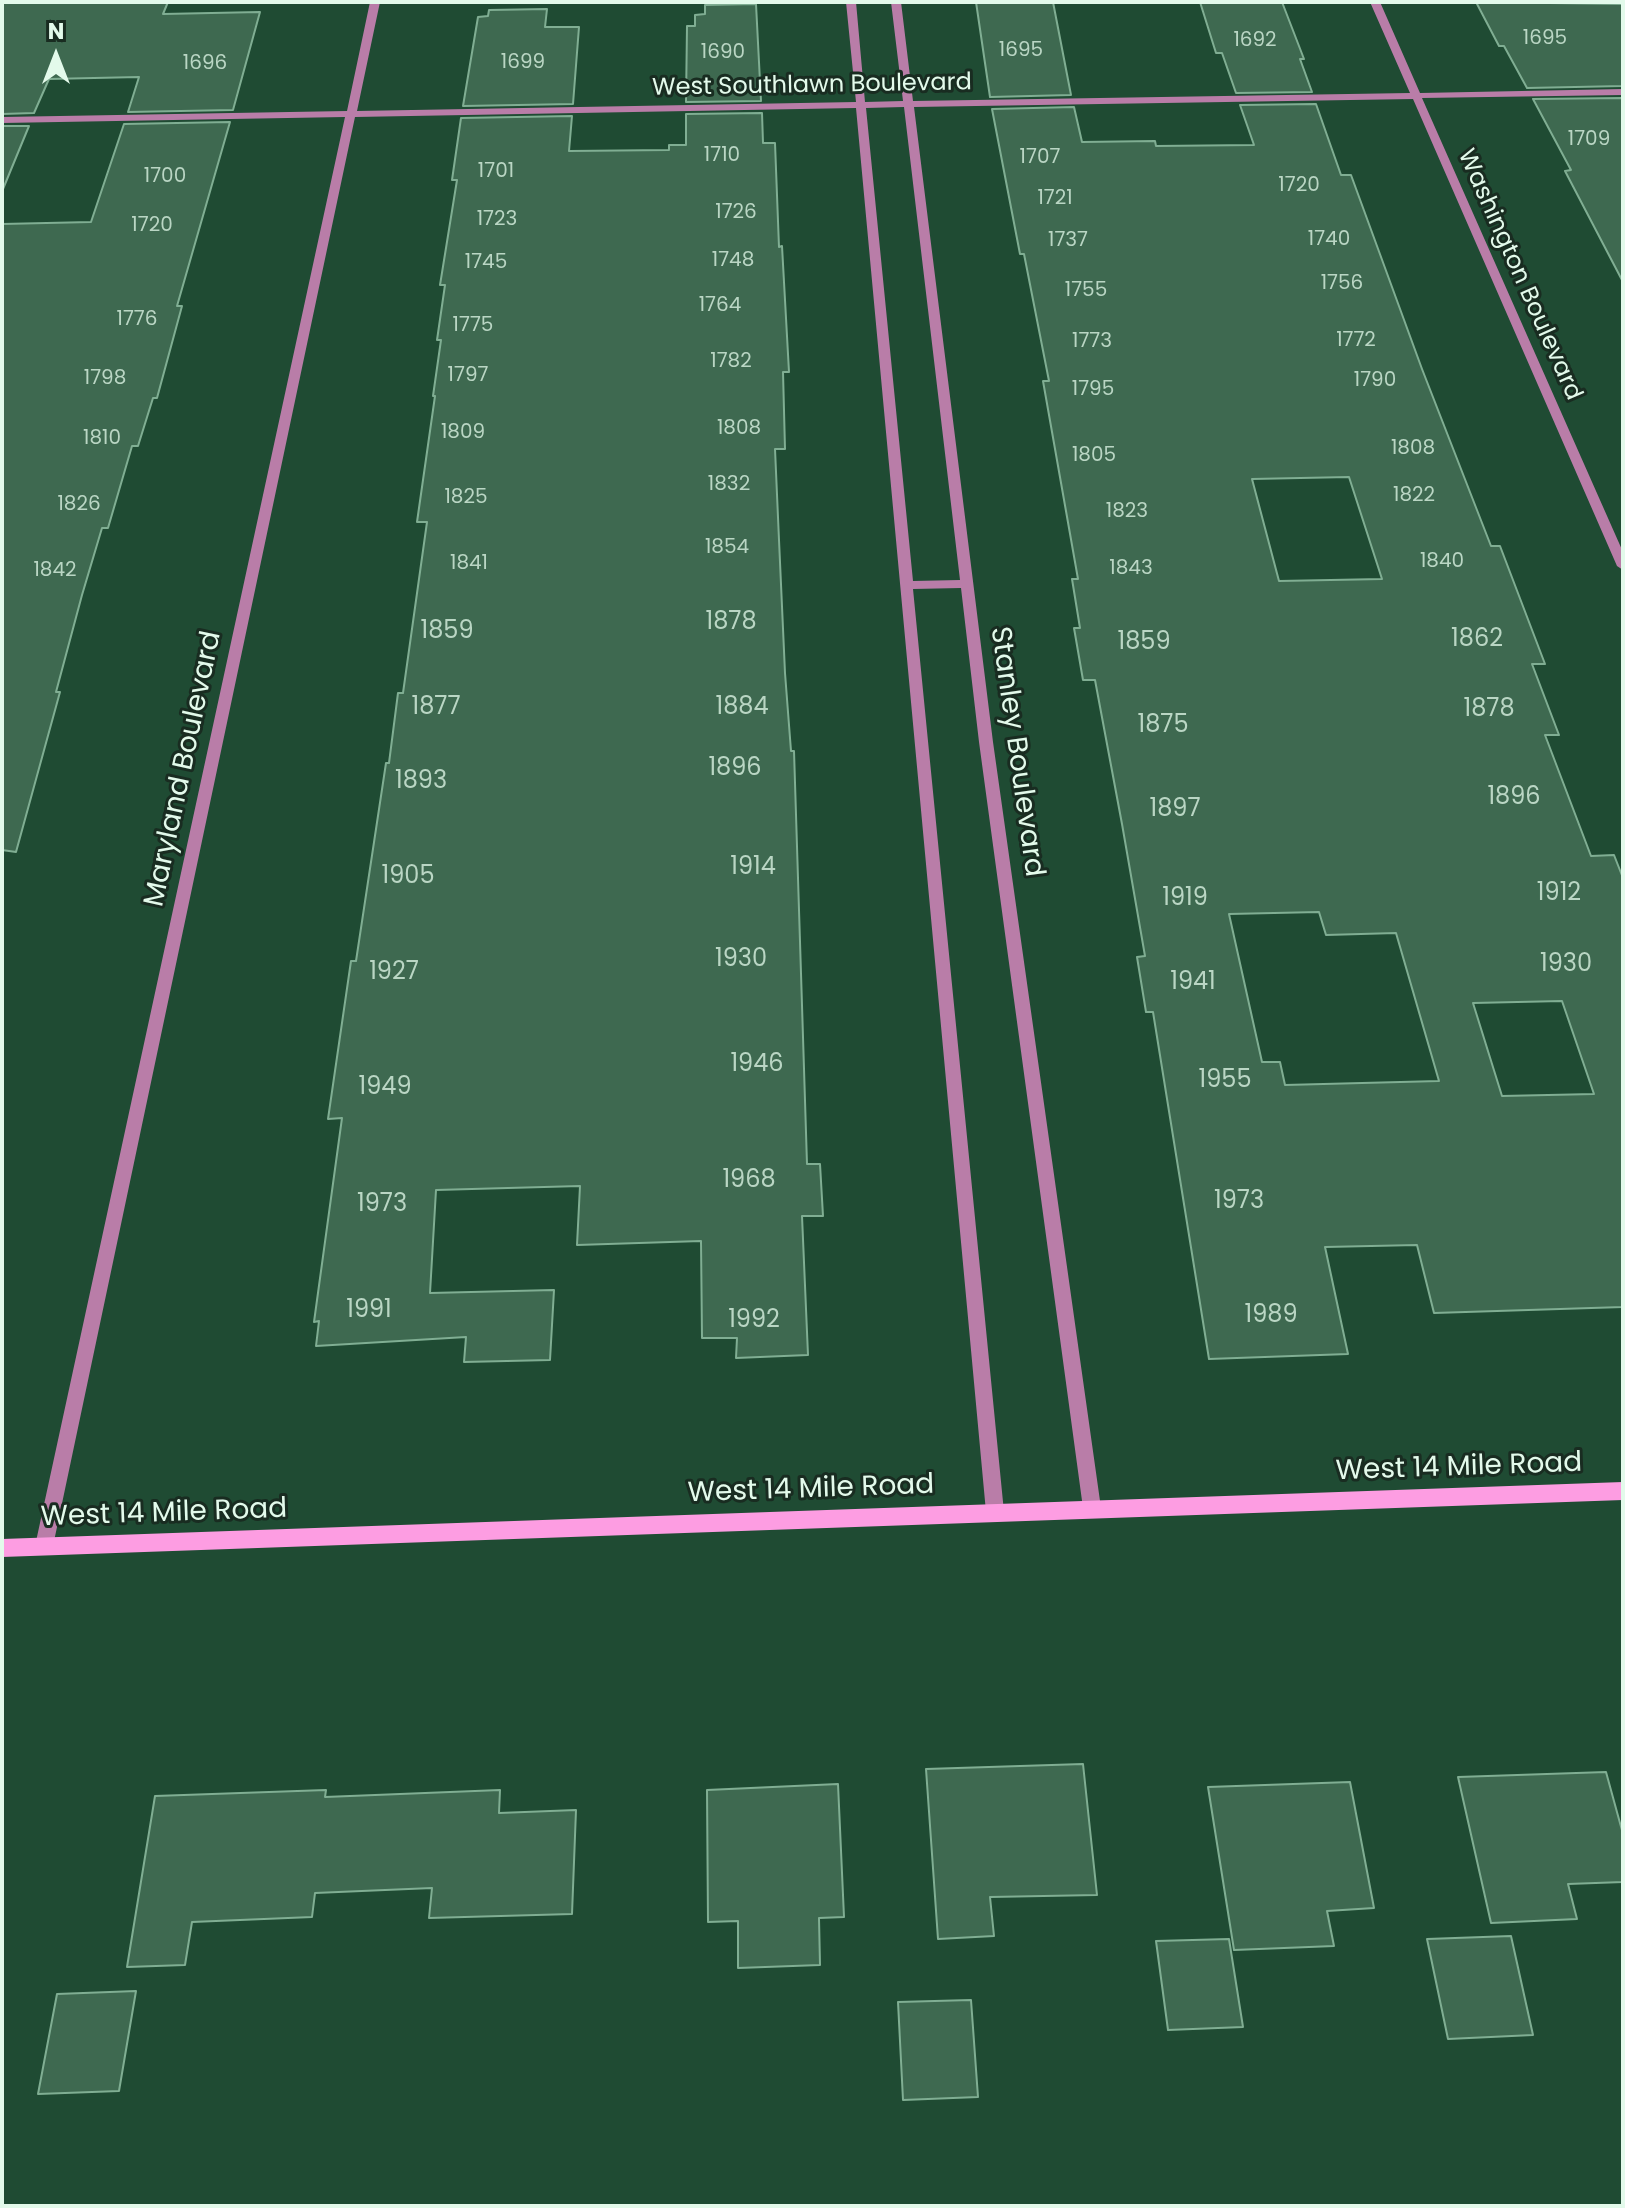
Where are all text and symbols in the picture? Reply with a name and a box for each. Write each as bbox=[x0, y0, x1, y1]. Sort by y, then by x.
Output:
north arrow bbox=[16, 16, 96, 96]
text: N bbox=[48, 16, 64, 47]
house number: 1695 bbox=[1523, 27, 1567, 51]
house number: 1692 bbox=[1233, 29, 1277, 53]
house number: 1695 bbox=[999, 39, 1043, 63]
house number: 1690 bbox=[701, 41, 745, 65]
house number: 1699 bbox=[501, 51, 545, 75]
house number: 1696 bbox=[183, 52, 227, 76]
street label: West Southlawn Boulevard bbox=[652, 69, 972, 103]
house number: 1709 bbox=[1568, 128, 1610, 152]
house number: 1710 bbox=[704, 144, 740, 168]
street label: Washington Boulevard bbox=[1451, 145, 1587, 405]
house number: 1707 bbox=[1020, 146, 1060, 170]
house number: 1701 bbox=[478, 160, 514, 184]
house number: 1700 bbox=[144, 165, 186, 189]
house number: 1720 bbox=[1278, 174, 1320, 198]
house number: 1721 bbox=[1037, 187, 1073, 211]
house number: 1726 bbox=[715, 201, 757, 225]
house number: 1723 bbox=[477, 208, 517, 232]
house number: 1720 bbox=[131, 214, 173, 238]
house number: 1740 bbox=[1308, 228, 1350, 252]
house number: 1737 bbox=[1048, 229, 1088, 253]
house number: 1748 bbox=[712, 249, 754, 273]
house number: 1745 bbox=[465, 251, 507, 275]
house number: 1756 bbox=[1321, 272, 1363, 296]
house number: 1755 bbox=[1065, 279, 1107, 303]
house number: 1764 bbox=[699, 294, 741, 318]
house number: 1776 bbox=[117, 308, 157, 332]
house number: 1775 bbox=[453, 314, 493, 338]
house number: 1772 bbox=[1336, 329, 1376, 353]
house number: 1773 bbox=[1072, 330, 1112, 354]
house number: 1782 bbox=[710, 350, 752, 374]
house number: 1797 bbox=[448, 364, 488, 388]
house number: 1798 bbox=[84, 367, 126, 391]
house number: 1790 bbox=[1354, 369, 1396, 393]
house number: 1795 bbox=[1072, 378, 1114, 402]
house number: 1808 bbox=[717, 417, 761, 441]
house number: 1809 bbox=[441, 421, 485, 445]
house number: 1810 bbox=[83, 427, 121, 451]
house number: 1808 bbox=[1391, 437, 1435, 461]
house number: 1805 bbox=[1072, 444, 1116, 468]
house number: 1832 bbox=[708, 473, 750, 497]
house number: 1822 bbox=[1393, 484, 1435, 508]
house number: 1825 bbox=[444, 486, 488, 510]
house number: 1826 bbox=[57, 493, 101, 517]
house number: 1823 bbox=[1106, 500, 1148, 524]
house number: 1854 bbox=[705, 536, 749, 560]
house number: 1840 bbox=[1420, 550, 1464, 574]
house number: 1841 bbox=[450, 552, 488, 576]
house number: 1843 bbox=[1109, 557, 1153, 581]
house number: 1842 bbox=[33, 559, 77, 583]
house number: 1878 bbox=[705, 609, 757, 637]
house number: 1859 bbox=[420, 618, 474, 646]
street label: Stanley Boulevard bbox=[982, 625, 1050, 879]
house number: 1862 bbox=[1451, 626, 1503, 654]
street label: Maryland Boulevard bbox=[138, 628, 230, 910]
house number: 1859 bbox=[1117, 629, 1171, 657]
house number: 1877 bbox=[411, 694, 461, 722]
house number: 1884 bbox=[715, 694, 769, 722]
house number: 1878 bbox=[1463, 696, 1515, 724]
house number: 1875 bbox=[1138, 712, 1188, 740]
house number: 1896 bbox=[708, 755, 762, 783]
house number: 1893 bbox=[395, 768, 447, 796]
house number: 1896 bbox=[1487, 784, 1541, 812]
house number: 1897 bbox=[1149, 796, 1201, 824]
house number: 1914 bbox=[730, 854, 776, 882]
house number: 1905 bbox=[382, 863, 434, 891]
house number: 1912 bbox=[1537, 880, 1581, 908]
house number: 1919 bbox=[1162, 885, 1208, 913]
house number: 1930 bbox=[715, 946, 767, 974]
house number: 1930 bbox=[1540, 951, 1592, 979]
house number: 1927 bbox=[369, 959, 419, 987]
house number: 1941 bbox=[1170, 969, 1216, 997]
house number: 1946 bbox=[730, 1051, 784, 1079]
house number: 1955 bbox=[1199, 1067, 1251, 1095]
house number: 1949 bbox=[358, 1074, 412, 1102]
house number: 1968 bbox=[722, 1167, 776, 1195]
house number: 1973 bbox=[1214, 1188, 1264, 1216]
house number: 1973 bbox=[357, 1191, 407, 1219]
house number: 1991 bbox=[346, 1297, 392, 1325]
house number: 1989 bbox=[1244, 1302, 1298, 1330]
house number: 1992 bbox=[728, 1307, 780, 1335]
street label: West 14 Mile Road bbox=[1335, 1447, 1583, 1489]
street label: West 14 Mile Road bbox=[687, 1469, 935, 1511]
street label: West 14 Mile Road bbox=[40, 1493, 288, 1535]

